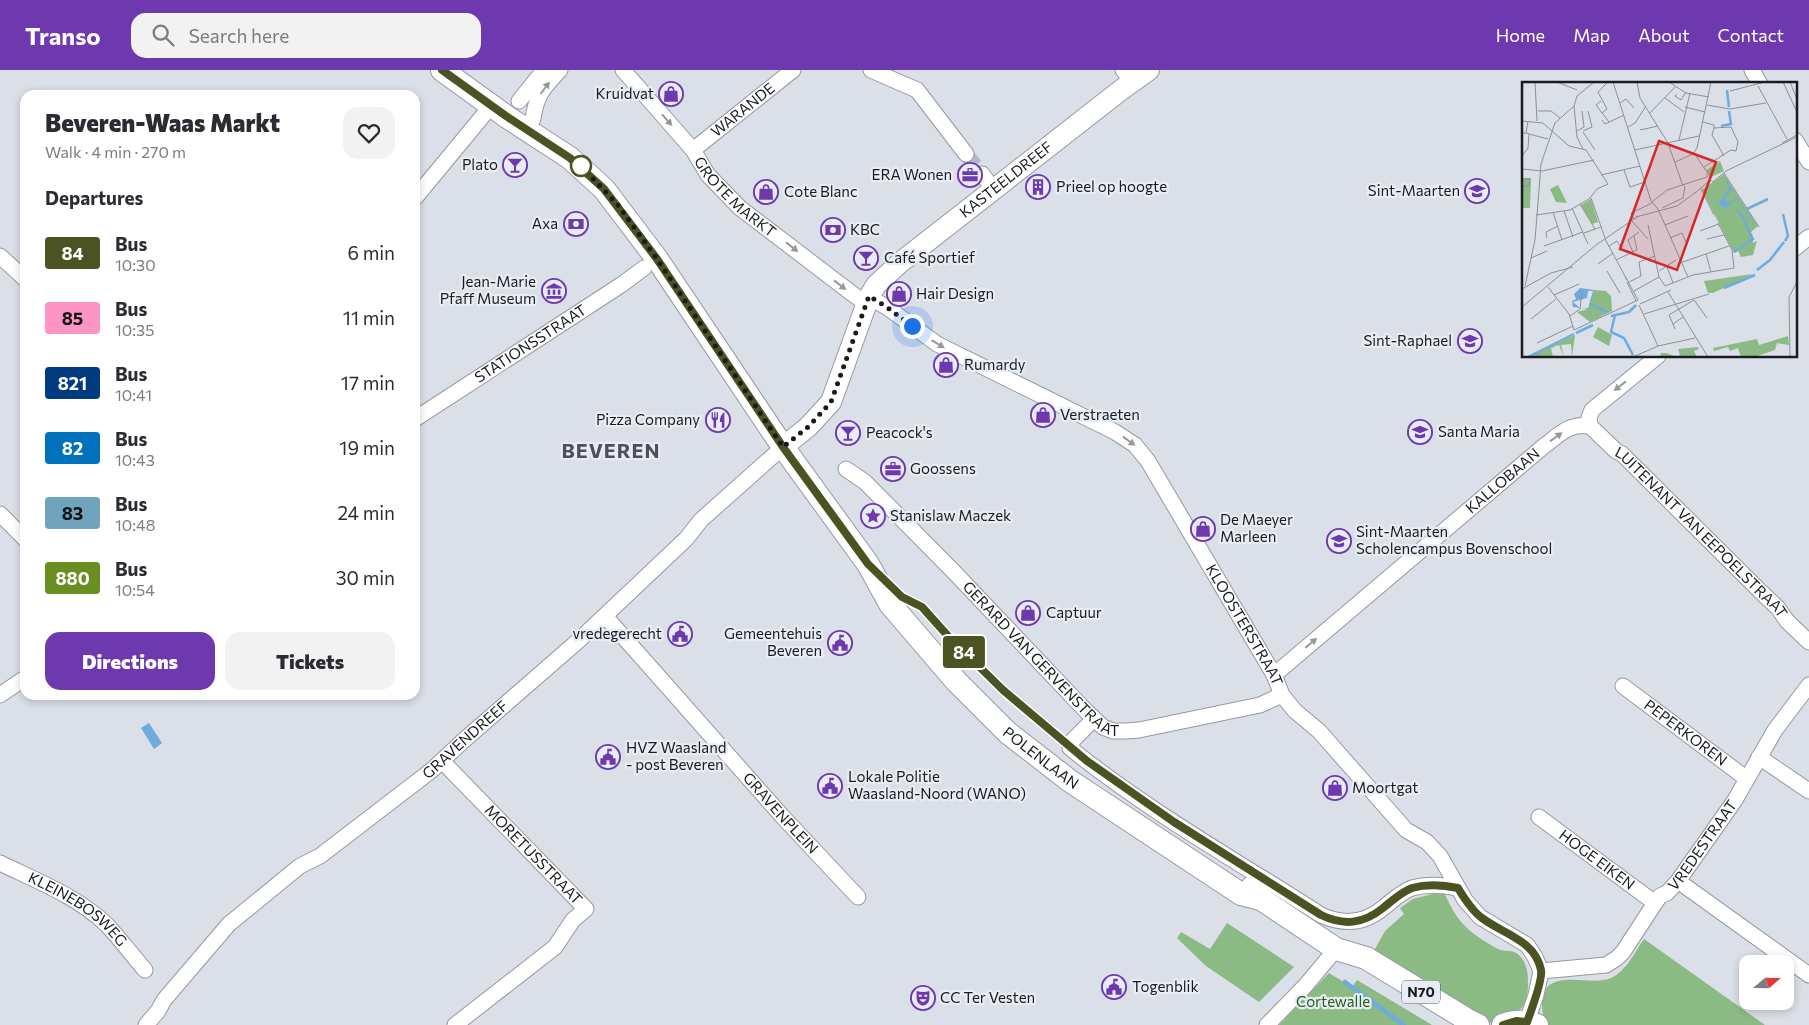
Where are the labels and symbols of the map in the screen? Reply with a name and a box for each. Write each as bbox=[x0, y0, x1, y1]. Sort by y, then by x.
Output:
street label: WARANDE bbox=[707, 78, 778, 140]
shop icon: Kruidvat bbox=[658, 81, 684, 107]
one-way arrow bbox=[539, 82, 550, 95]
inset map bbox=[1522, 82, 1796, 358]
place label: Kruidvat bbox=[596, 84, 654, 102]
one-way arrow bbox=[661, 113, 673, 125]
street label: KASTEELDREEF bbox=[956, 137, 1055, 221]
bar icon: Plato bbox=[502, 152, 528, 178]
street label: GROTE MARKT bbox=[691, 153, 780, 241]
place label: Plato bbox=[462, 155, 498, 173]
unlabelled marker bbox=[570, 155, 592, 177]
office icon: ERA Wonen bbox=[957, 162, 983, 188]
place label: ERA Wonen bbox=[872, 165, 952, 183]
building icon: Prieel op hoogte bbox=[1025, 174, 1051, 200]
place label: Prieel op hoogte bbox=[1056, 177, 1167, 195]
school or university icon: Sint-Maarten bbox=[1464, 178, 1490, 204]
shop icon: Cote Blanc bbox=[753, 179, 779, 205]
place label: Sint-Maarten bbox=[1368, 181, 1460, 199]
place label: Cote Blanc bbox=[784, 182, 857, 200]
bank icon: Axa bbox=[563, 211, 589, 237]
place label: Axa bbox=[532, 214, 558, 232]
bank icon: KBC bbox=[820, 217, 846, 243]
place label: KBC bbox=[850, 220, 880, 238]
one-way arrow bbox=[785, 241, 798, 252]
bar icon: Café Sportief bbox=[853, 245, 879, 271]
place label: Café Sportief bbox=[884, 248, 975, 266]
place label: Jean-Marie Pfaff Museum bbox=[440, 272, 536, 307]
museum icon: Jean-Marie Pfaff Museum bbox=[541, 278, 567, 304]
one-way arrow bbox=[833, 279, 846, 290]
shop icon: Hair Design bbox=[886, 281, 912, 307]
place label: Hair Design bbox=[916, 284, 994, 302]
street label: STATIONSSTRAAT bbox=[471, 300, 590, 386]
your location bbox=[900, 314, 925, 339]
school or university icon: Sint-Raphael bbox=[1457, 328, 1483, 354]
place label: Sint-Raphael bbox=[1363, 331, 1452, 349]
one-way arrow bbox=[931, 339, 944, 348]
shop icon: Rumardy bbox=[933, 352, 959, 378]
place label: Rumardy bbox=[964, 355, 1026, 373]
one-way arrow bbox=[1614, 381, 1627, 392]
shop icon: Verstraeten bbox=[1030, 402, 1056, 428]
place label: Verstraeten bbox=[1060, 405, 1140, 423]
restaurant icon: Pizza Company bbox=[705, 407, 731, 433]
place label: Pizza Company bbox=[596, 410, 700, 428]
school or university icon: Santa Maria bbox=[1407, 419, 1433, 445]
bar icon: Peacock's bbox=[835, 420, 861, 446]
place label: Santa Maria bbox=[1438, 422, 1520, 440]
place label: Peacock's bbox=[866, 423, 933, 441]
one-way arrow bbox=[1549, 432, 1563, 442]
one-way arrow bbox=[1122, 436, 1136, 446]
district label: BEVEREN bbox=[561, 438, 661, 462]
street label: LUITENANT VAN EEPOELSTRAAT bbox=[1612, 442, 1792, 621]
street label: KALLOBAAN bbox=[1462, 444, 1543, 517]
office icon: Goossens bbox=[880, 456, 906, 482]
place label: Goossens bbox=[910, 459, 976, 477]
place icon: Stanislaw Maczek bbox=[860, 503, 886, 529]
place label: Stanislaw Maczek bbox=[890, 506, 1011, 524]
place label: De Maeyer Marleen bbox=[1220, 510, 1293, 545]
shop icon: De Maeyer Marleen bbox=[1190, 516, 1216, 542]
place label: Sint-Maarten Scholencampus Bovenschool bbox=[1356, 522, 1552, 557]
school or university icon: Sint-Maarten Scholencampus Bovenschool bbox=[1326, 528, 1352, 554]
street label: KLOOSTERSTRAAT bbox=[1203, 561, 1287, 688]
street label: GERARD VAN GERVENSTRAAT bbox=[960, 577, 1120, 739]
shop icon: Captuur bbox=[1015, 600, 1041, 626]
place label: Captuur bbox=[1046, 603, 1102, 621]
public building icon: vredegerecht bbox=[667, 621, 693, 647]
place label: vredegerecht bbox=[572, 624, 662, 642]
place label: Gemeentehuis Beveren bbox=[724, 624, 822, 659]
public building icon: Gemeentehuis Beveren bbox=[827, 630, 853, 656]
line badge: 84 bbox=[942, 636, 986, 668]
one-way arrow bbox=[1305, 638, 1318, 649]
street label: PEPERKOREN bbox=[1641, 695, 1731, 769]
street label: GRAVENDREEF bbox=[418, 696, 511, 782]
street label: POLENLAAN bbox=[1000, 722, 1083, 792]
place label: HVZ Waasland - post Beveren bbox=[626, 738, 726, 773]
public building icon: HVZ Waasland - post Beveren bbox=[595, 744, 621, 770]
place label: Lokale Politie Waasland-Noord (WANO) bbox=[848, 767, 1026, 802]
street label: GRAVENPLEIN bbox=[740, 768, 823, 857]
public building icon: Lokale Politie Waasland-Noord (WANO) bbox=[817, 773, 843, 799]
shop icon: Moortgat bbox=[1322, 775, 1348, 801]
place label: Moortgat bbox=[1352, 778, 1418, 796]
street label: VREDESTRAAT bbox=[1664, 796, 1740, 894]
street label: MORETUSSTRAAT bbox=[482, 801, 587, 908]
street label: HOGE EIKEN bbox=[1556, 825, 1639, 893]
street label: KLEINEBOSWEG bbox=[26, 868, 131, 949]
north arrow bbox=[1739, 955, 1794, 1010]
public building icon: Togenblik bbox=[1101, 974, 1127, 1000]
place label: Togenblik bbox=[1132, 977, 1199, 995]
road number: N70 bbox=[1402, 980, 1440, 1004]
theatre icon: CC Ter Vesten bbox=[910, 985, 936, 1011]
place label: CC Ter Vesten bbox=[940, 988, 1035, 1006]
park label: Cortewalle bbox=[1296, 992, 1370, 1010]

